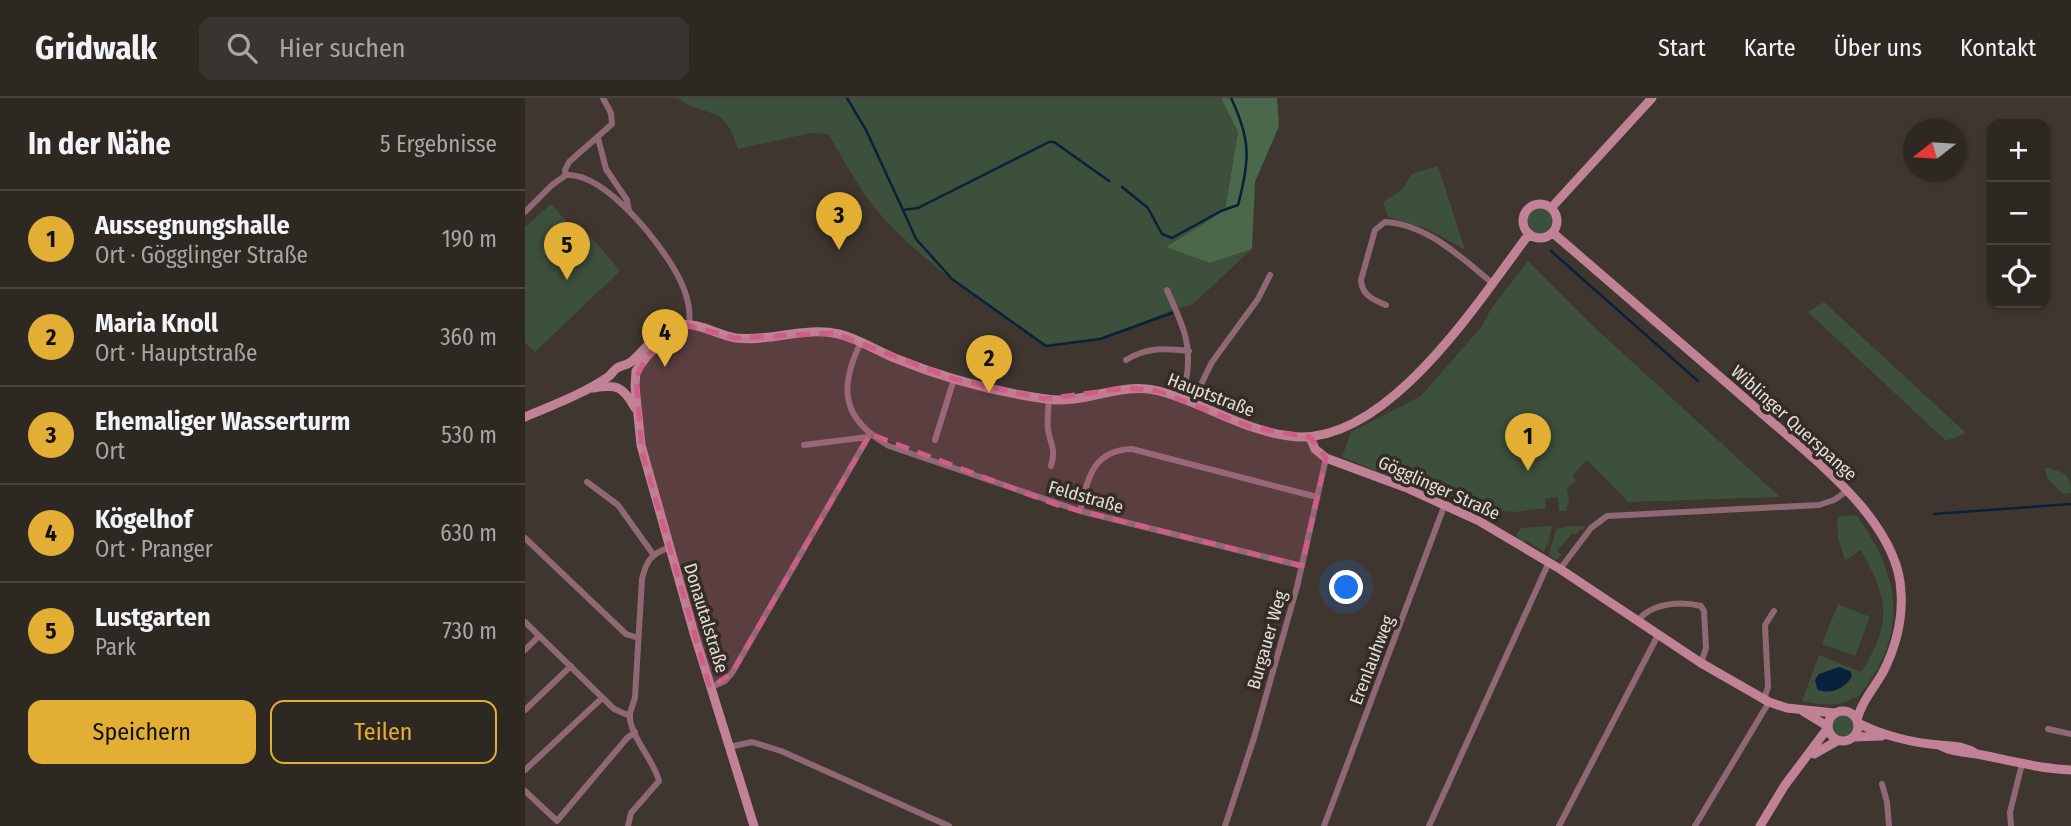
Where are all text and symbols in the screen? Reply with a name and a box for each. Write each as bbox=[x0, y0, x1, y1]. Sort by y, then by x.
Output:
search box bbox=[199, 17, 689, 80]
text: Gridwalk bbox=[35, 28, 157, 68]
icon: search bbox=[223, 29, 261, 67]
text: Hier suchen bbox=[279, 33, 406, 64]
text: Start bbox=[1658, 34, 1706, 62]
text: Karte bbox=[1744, 34, 1796, 62]
text: Über uns bbox=[1834, 34, 1922, 62]
text: Kontakt bbox=[1960, 34, 2036, 62]
north arrow bbox=[1903, 119, 1966, 182]
map controls bbox=[1987, 119, 2050, 308]
button: + bbox=[1987, 119, 2050, 182]
text: In der Nähe bbox=[28, 126, 171, 162]
text: 5 Ergebnisse bbox=[380, 130, 497, 158]
button: − bbox=[1987, 182, 2050, 245]
pin: 3 bbox=[816, 192, 862, 250]
text: Aussegnungshalle bbox=[95, 210, 290, 241]
pin: 5 bbox=[544, 222, 590, 280]
text: 1 bbox=[46, 225, 56, 253]
text: 190 m bbox=[442, 225, 497, 253]
text: Ort · Gögglinger Straße bbox=[95, 241, 308, 269]
button: locate bbox=[1987, 245, 2050, 308]
text: Maria Knoll bbox=[95, 308, 218, 339]
pin: 4 bbox=[642, 309, 688, 367]
text: 2 bbox=[46, 323, 56, 351]
text: 360 m bbox=[440, 323, 497, 351]
pin: 2 bbox=[966, 335, 1012, 393]
text: Ort · Hauptstraße bbox=[95, 339, 257, 367]
street label: Wiblinger Querspange bbox=[1726, 361, 1862, 485]
street label: Hauptstraße bbox=[1164, 368, 1258, 422]
text: Ehemaliger Wasserturm bbox=[95, 406, 350, 437]
pin: 1 bbox=[1505, 413, 1551, 471]
text: 3 bbox=[46, 421, 56, 449]
text: 530 m bbox=[441, 421, 497, 449]
text: Ort bbox=[95, 437, 125, 465]
street label: Gögglinger Straße bbox=[1375, 451, 1503, 525]
street label: Feldstraße bbox=[1046, 476, 1126, 518]
text: Kögelhof bbox=[95, 504, 192, 535]
text: 4 bbox=[45, 519, 57, 547]
text: 630 m bbox=[440, 519, 497, 547]
text: Ort · Pranger bbox=[95, 535, 213, 563]
street label: Donautalstraße bbox=[679, 561, 733, 676]
your location bbox=[1329, 570, 1363, 604]
street label: Burgauer Weg bbox=[1242, 588, 1292, 692]
text: Lustgarten bbox=[95, 602, 211, 633]
street label: Erenlauhweg bbox=[1345, 612, 1399, 708]
text: 5 bbox=[45, 617, 57, 645]
text: 730 m bbox=[442, 617, 497, 645]
text: Park bbox=[95, 633, 136, 661]
button: Speichern bbox=[28, 700, 256, 764]
button: Teilen bbox=[270, 700, 497, 764]

